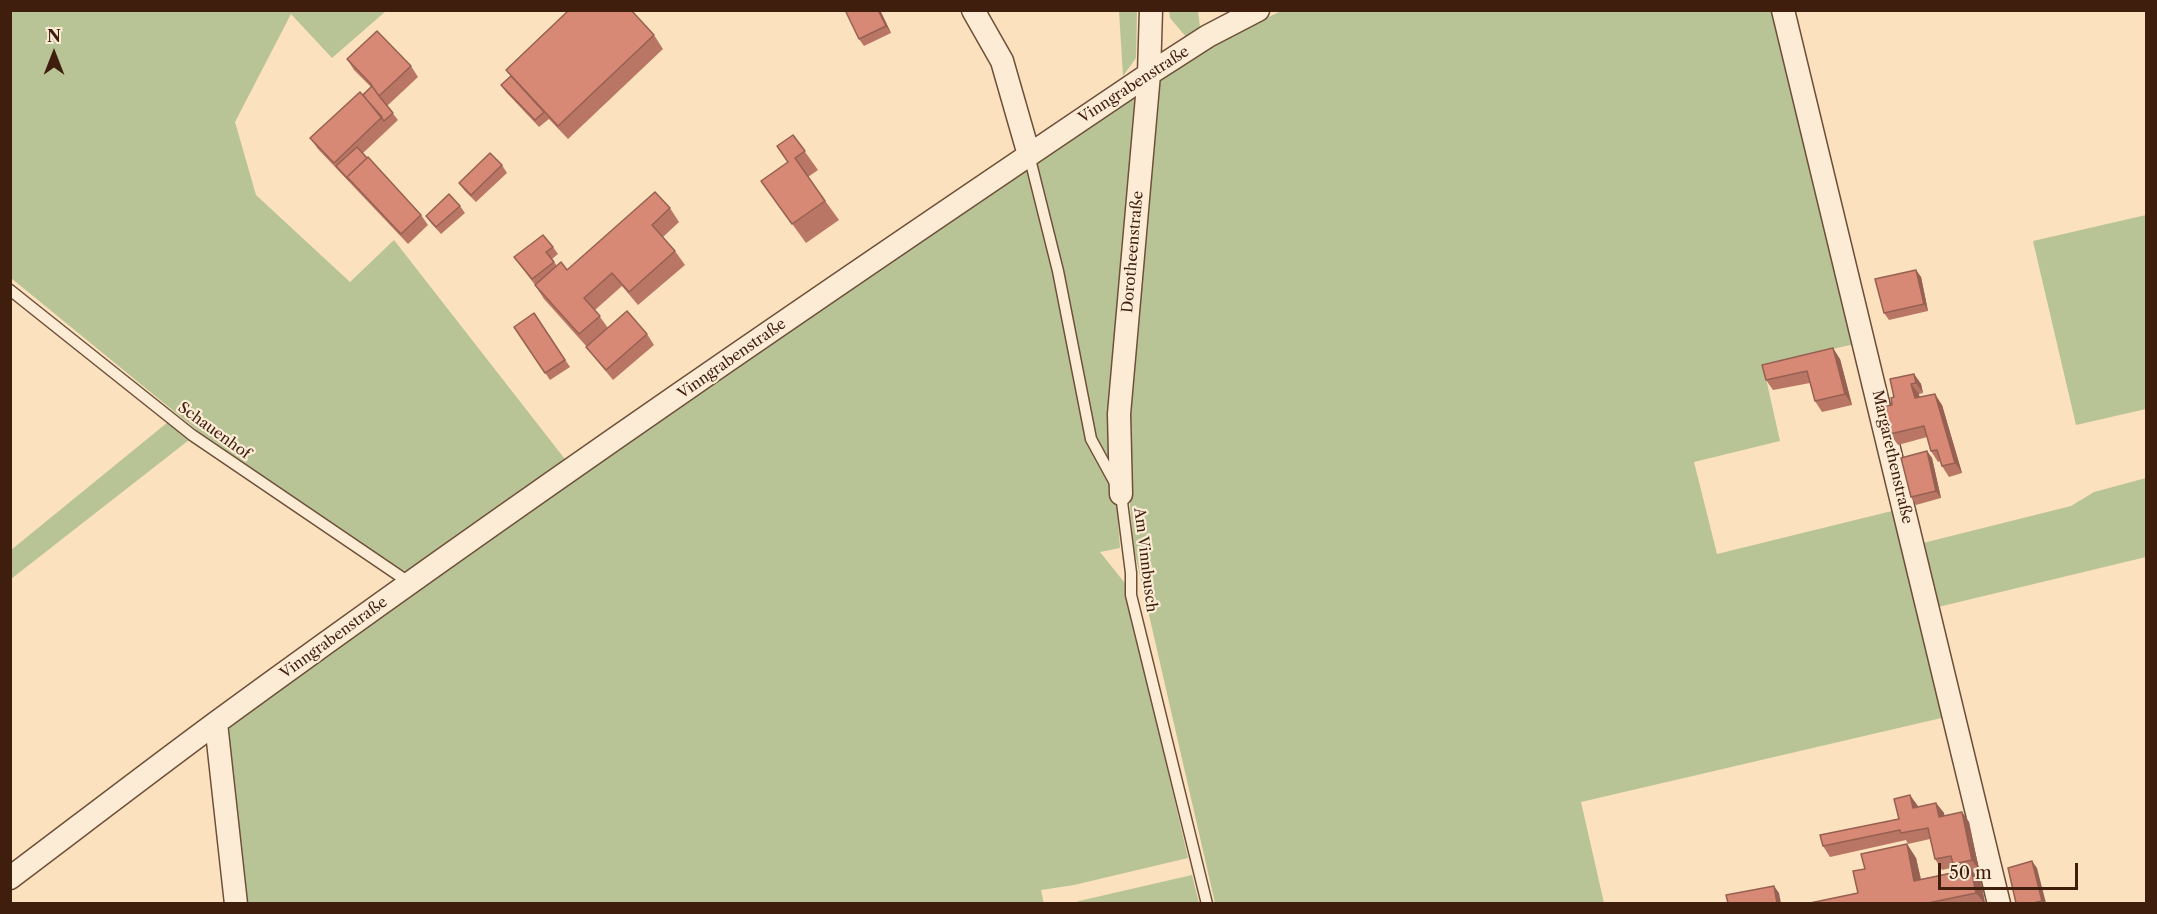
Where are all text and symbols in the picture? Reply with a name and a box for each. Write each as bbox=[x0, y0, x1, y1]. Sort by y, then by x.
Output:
north arrow bbox=[24, 24, 84, 84]
text: N bbox=[47, 26, 61, 46]
street label: Vinngrabenstraße bbox=[1076, 43, 1192, 127]
street label: Dorotheenstraße bbox=[1119, 190, 1147, 314]
street label: Vinngrabenstraße bbox=[674, 315, 790, 403]
street label: Margarethenstraße bbox=[1868, 388, 1916, 526]
street label: Schauenhof bbox=[174, 399, 254, 463]
street label: Am Vinnbusch bbox=[1130, 507, 1160, 613]
street label: Vinngrabenstraße bbox=[277, 593, 391, 683]
scale bar bbox=[1941, 851, 2080, 889]
text: 50 m bbox=[1949, 862, 1992, 884]

